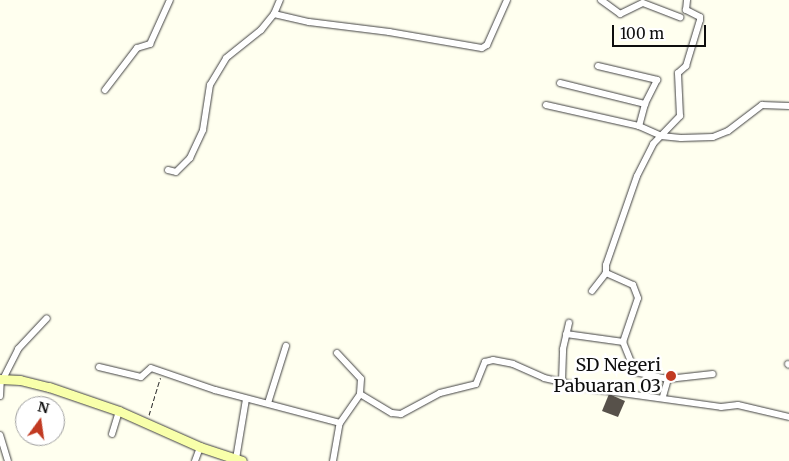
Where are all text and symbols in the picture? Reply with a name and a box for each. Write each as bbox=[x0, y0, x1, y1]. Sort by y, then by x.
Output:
scale bar bbox=[614, 15, 708, 47]
text: 100 m bbox=[620, 24, 664, 43]
place label: SD Negeri Pabuaran 03 bbox=[554, 355, 661, 398]
marker: SD Negeri Pabuaran 03 bbox=[665, 370, 677, 382]
north arrow bbox=[15, 396, 65, 446]
text: N bbox=[36, 397, 51, 417]

